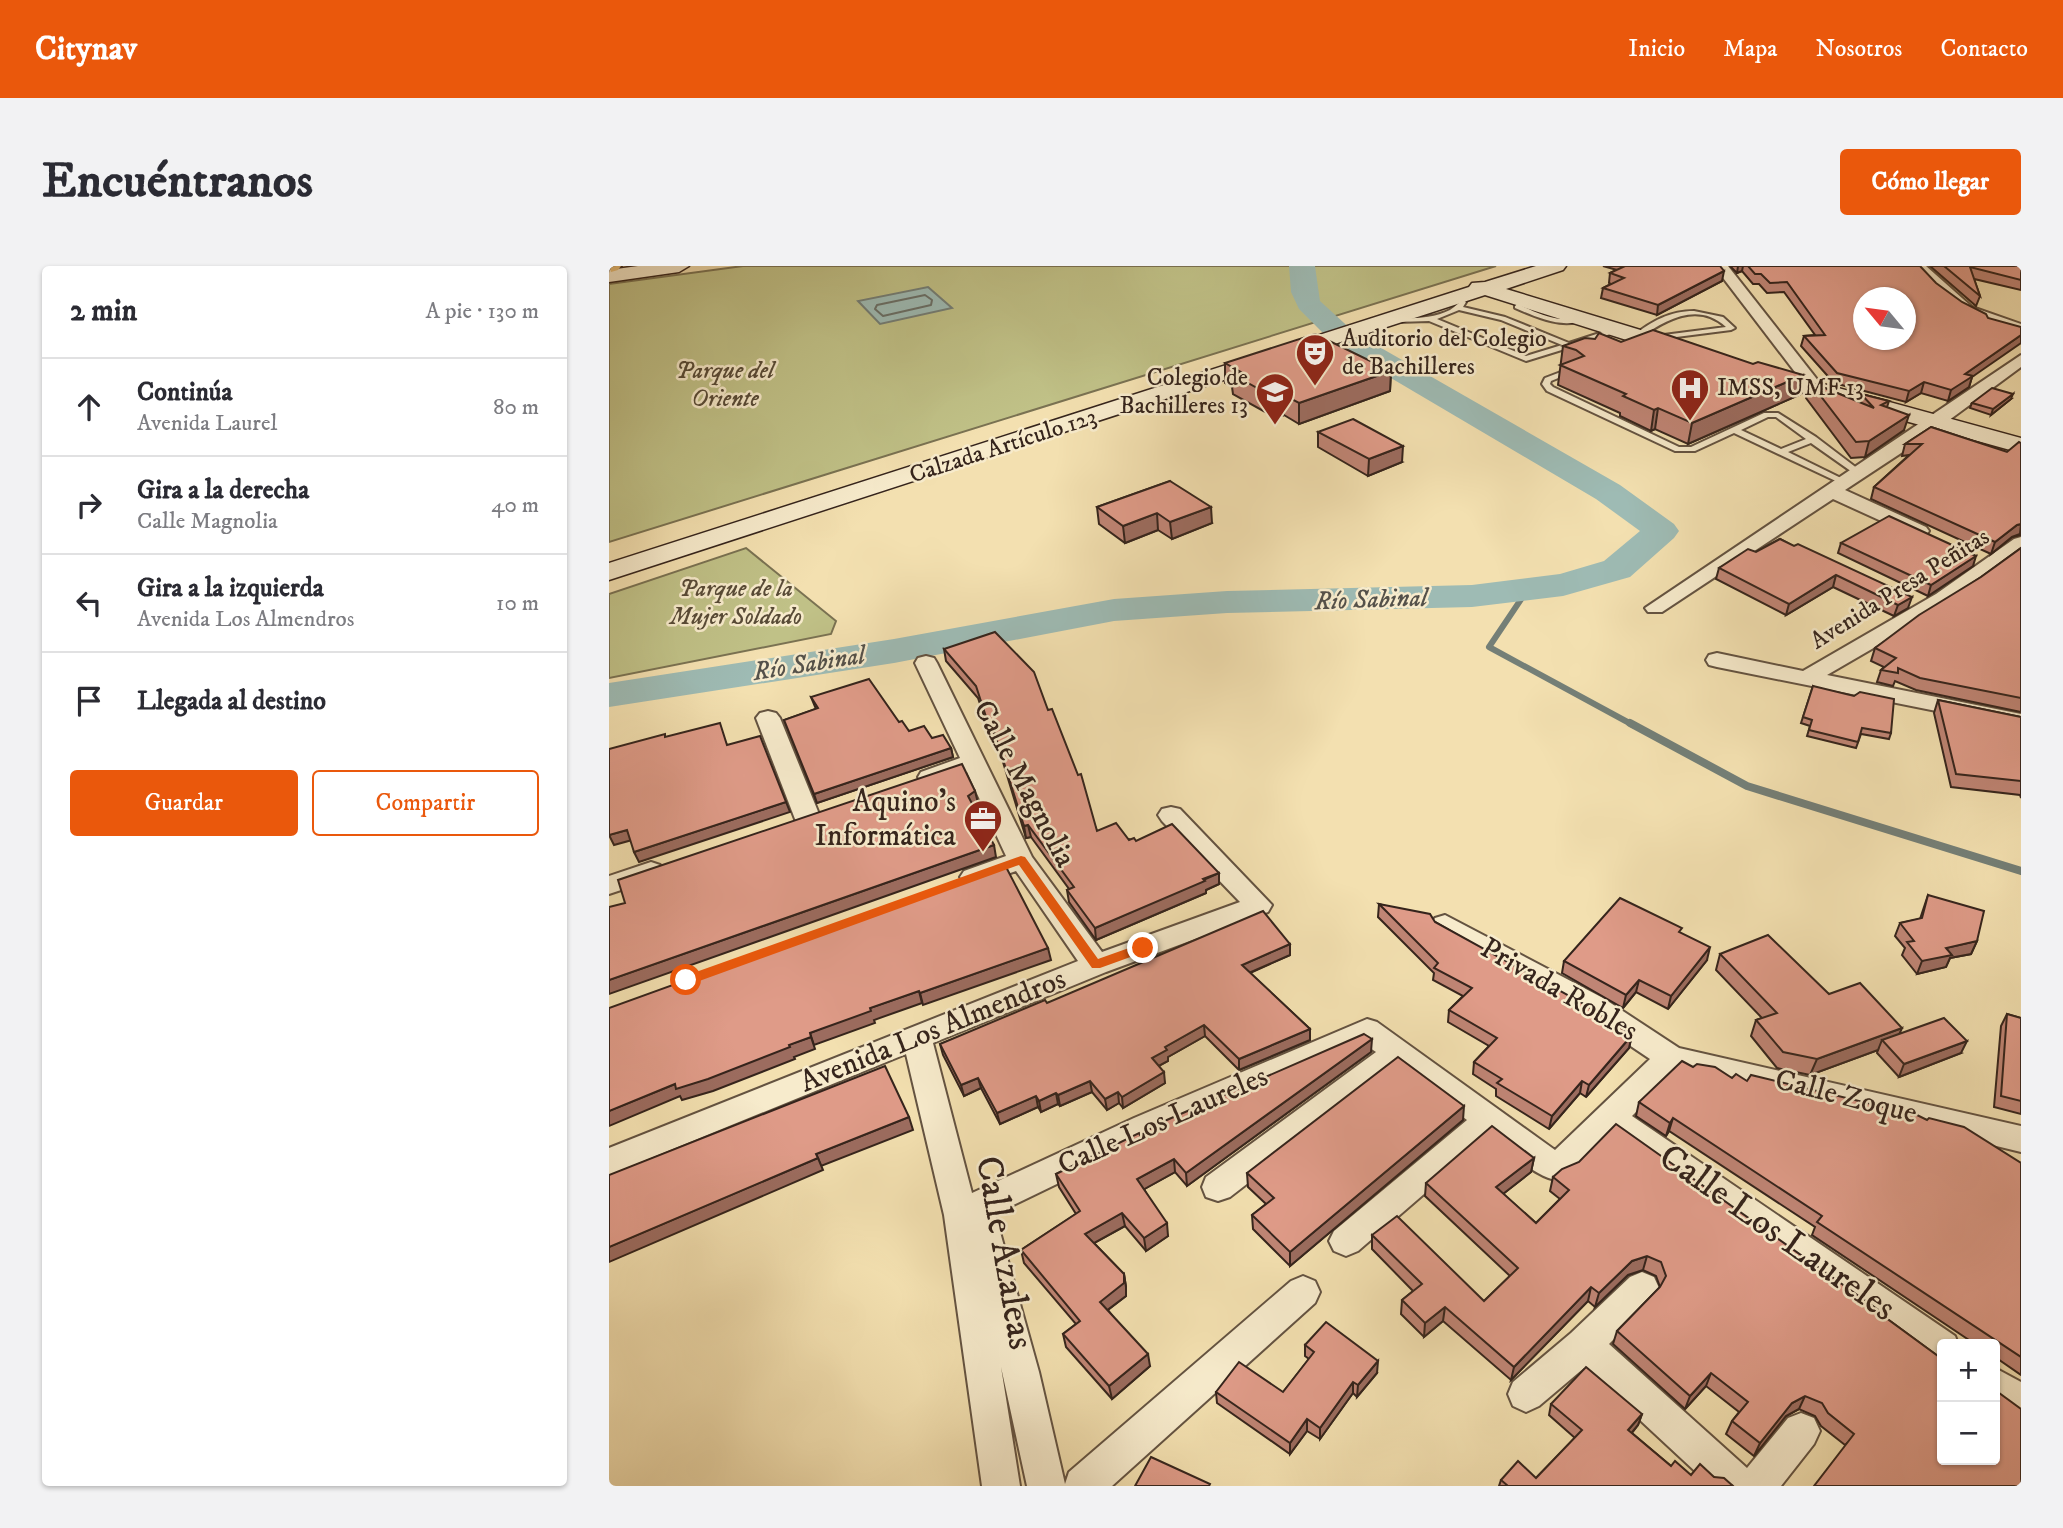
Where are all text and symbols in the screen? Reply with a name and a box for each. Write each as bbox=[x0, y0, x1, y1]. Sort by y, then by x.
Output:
text: Citynav bbox=[35, 29, 137, 70]
text: Inicio bbox=[1628, 34, 1685, 64]
text: Mapa bbox=[1723, 34, 1778, 64]
text: Nosotros bbox=[1816, 34, 1902, 64]
text: Contacto bbox=[1940, 34, 2028, 64]
button: Cómo llegar bbox=[1840, 149, 2021, 215]
text: Encuéntranos bbox=[42, 151, 313, 213]
north arrow bbox=[1853, 287, 1916, 350]
text: 2 min bbox=[70, 293, 137, 330]
text: A pie · 130 m bbox=[425, 297, 539, 326]
place label: Auditorio del Colegio de Bachilleres bbox=[1342, 324, 1547, 382]
theatre icon: Auditorio del Colegio de Bachilleres bbox=[1294, 332, 1336, 387]
park label: Parque del Oriente bbox=[676, 356, 777, 414]
place label: Colegio de Bachilleres 13 bbox=[1119, 363, 1248, 421]
hospital icon: IMSS, UMF 13 bbox=[1669, 367, 1711, 422]
school or university icon: Colegio de Bachilleres 13 bbox=[1254, 371, 1296, 426]
place label: IMSS, UMF 13 bbox=[1717, 373, 1864, 403]
text: Continúa bbox=[137, 376, 232, 409]
icon: ahead bbox=[70, 388, 108, 426]
text: 80 m bbox=[493, 393, 539, 422]
street label: Calzada Artículo 123 bbox=[906, 402, 1100, 490]
text: Avenida Laurel bbox=[137, 409, 277, 438]
text: Gira a la derecha bbox=[137, 474, 309, 507]
icon: right bbox=[70, 486, 108, 524]
text: 40 m bbox=[491, 491, 539, 520]
text: Calle Magnolia bbox=[137, 507, 278, 536]
street label: Avenida Presa Peñitas bbox=[1805, 522, 1995, 656]
text: Gira a la izquierda bbox=[137, 572, 324, 605]
park label: Parque de la Mujer Soldado bbox=[668, 574, 802, 632]
water label: Río Sabinal bbox=[1313, 581, 1431, 618]
icon: left bbox=[70, 584, 108, 622]
text: 10 m bbox=[496, 589, 539, 618]
text: Avenida Los Almendros bbox=[137, 605, 354, 634]
water label: Río Sabinal bbox=[750, 638, 871, 689]
icon: arrive bbox=[70, 682, 108, 720]
text: Llegada al destino bbox=[137, 685, 326, 718]
street label: Calle Magnolia bbox=[965, 694, 1084, 874]
button: Guardar bbox=[70, 770, 298, 836]
button: Compartir bbox=[312, 770, 539, 836]
place label: Aquino's Informática bbox=[815, 784, 956, 855]
office icon: Aquino's Informática bbox=[962, 798, 1004, 853]
street label: Privada Robles bbox=[1473, 930, 1645, 1050]
route end bbox=[1127, 932, 1158, 963]
street label: Avenida Los Almendros bbox=[795, 961, 1071, 1101]
route start bbox=[670, 964, 701, 995]
street label: Calle Los Laureles bbox=[1052, 1058, 1274, 1184]
street label: Calle Zoque bbox=[1771, 1062, 1921, 1132]
street label: Calle Los Laureles bbox=[1649, 1134, 1905, 1332]
street label: Calle Azaleas bbox=[964, 1153, 1044, 1353]
map controls bbox=[1937, 1339, 2000, 1465]
button: + bbox=[1937, 1339, 2000, 1402]
button: − bbox=[1937, 1402, 2000, 1465]

